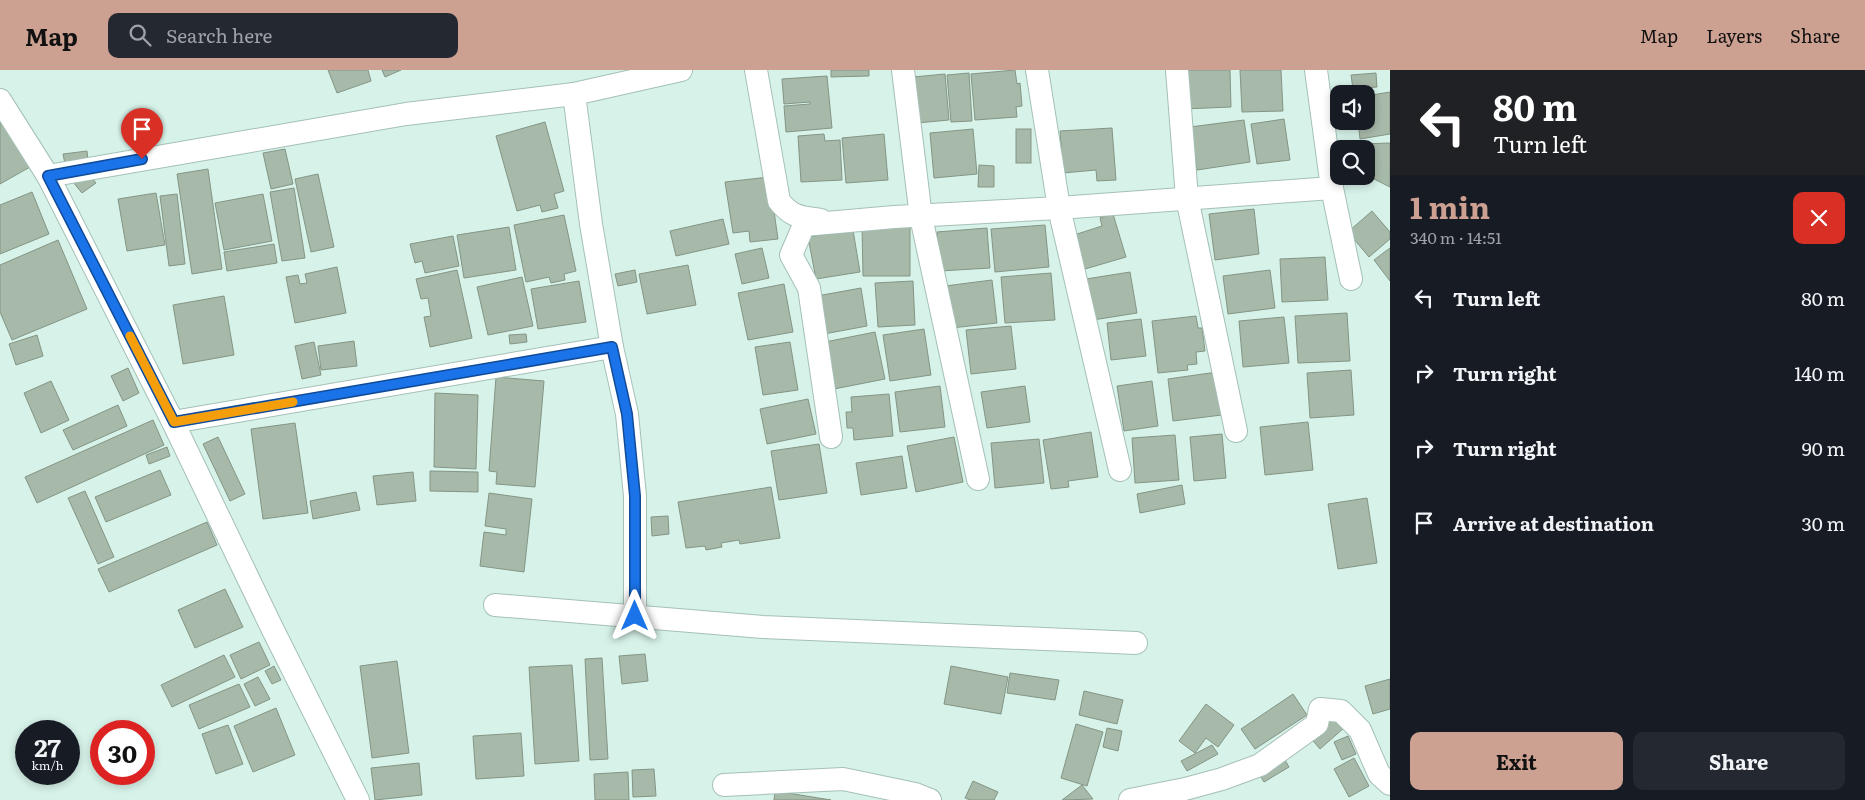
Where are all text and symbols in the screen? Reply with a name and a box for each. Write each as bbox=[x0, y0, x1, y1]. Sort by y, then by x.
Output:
search box bbox=[108, 13, 458, 58]
text: Map bbox=[25, 18, 78, 53]
icon: search bbox=[126, 21, 154, 49]
text: Search here bbox=[166, 21, 272, 49]
text: Map bbox=[1640, 22, 1678, 49]
text: Layers bbox=[1706, 22, 1762, 49]
text: Share bbox=[1790, 22, 1840, 49]
text: 80 m bbox=[1493, 80, 1577, 132]
map controls bbox=[1330, 85, 1375, 185]
button: sound bbox=[1330, 85, 1375, 130]
icon: left bbox=[1410, 90, 1475, 155]
pin bbox=[121, 108, 163, 159]
icon: arrive bbox=[128, 115, 156, 143]
text: Turn left bbox=[1493, 127, 1587, 160]
button: search bbox=[1330, 140, 1375, 185]
text: 1 min bbox=[1410, 184, 1490, 228]
button: close bbox=[1793, 192, 1845, 244]
text: 340 m · 14:51 bbox=[1410, 225, 1502, 249]
icon: left bbox=[1410, 284, 1438, 312]
text: Turn left bbox=[1453, 284, 1540, 312]
text: 80 m bbox=[1801, 284, 1845, 312]
icon: right bbox=[1410, 359, 1438, 387]
text: Turn right bbox=[1453, 359, 1557, 387]
text: 140 m bbox=[1794, 359, 1845, 387]
icon: right bbox=[1410, 434, 1438, 462]
text: Turn right bbox=[1453, 434, 1557, 462]
text: 90 m bbox=[1802, 434, 1845, 462]
icon: arrive bbox=[1410, 509, 1438, 537]
text: Arrive at destination bbox=[1453, 509, 1654, 537]
text: 30 m bbox=[1801, 509, 1845, 537]
position arrow bbox=[608, 589, 660, 641]
speed limit sign: 30 bbox=[90, 720, 155, 785]
text: 27 bbox=[34, 728, 61, 765]
button: Exit bbox=[1410, 732, 1623, 790]
button: Share bbox=[1633, 732, 1845, 790]
text: km/h bbox=[32, 756, 63, 774]

